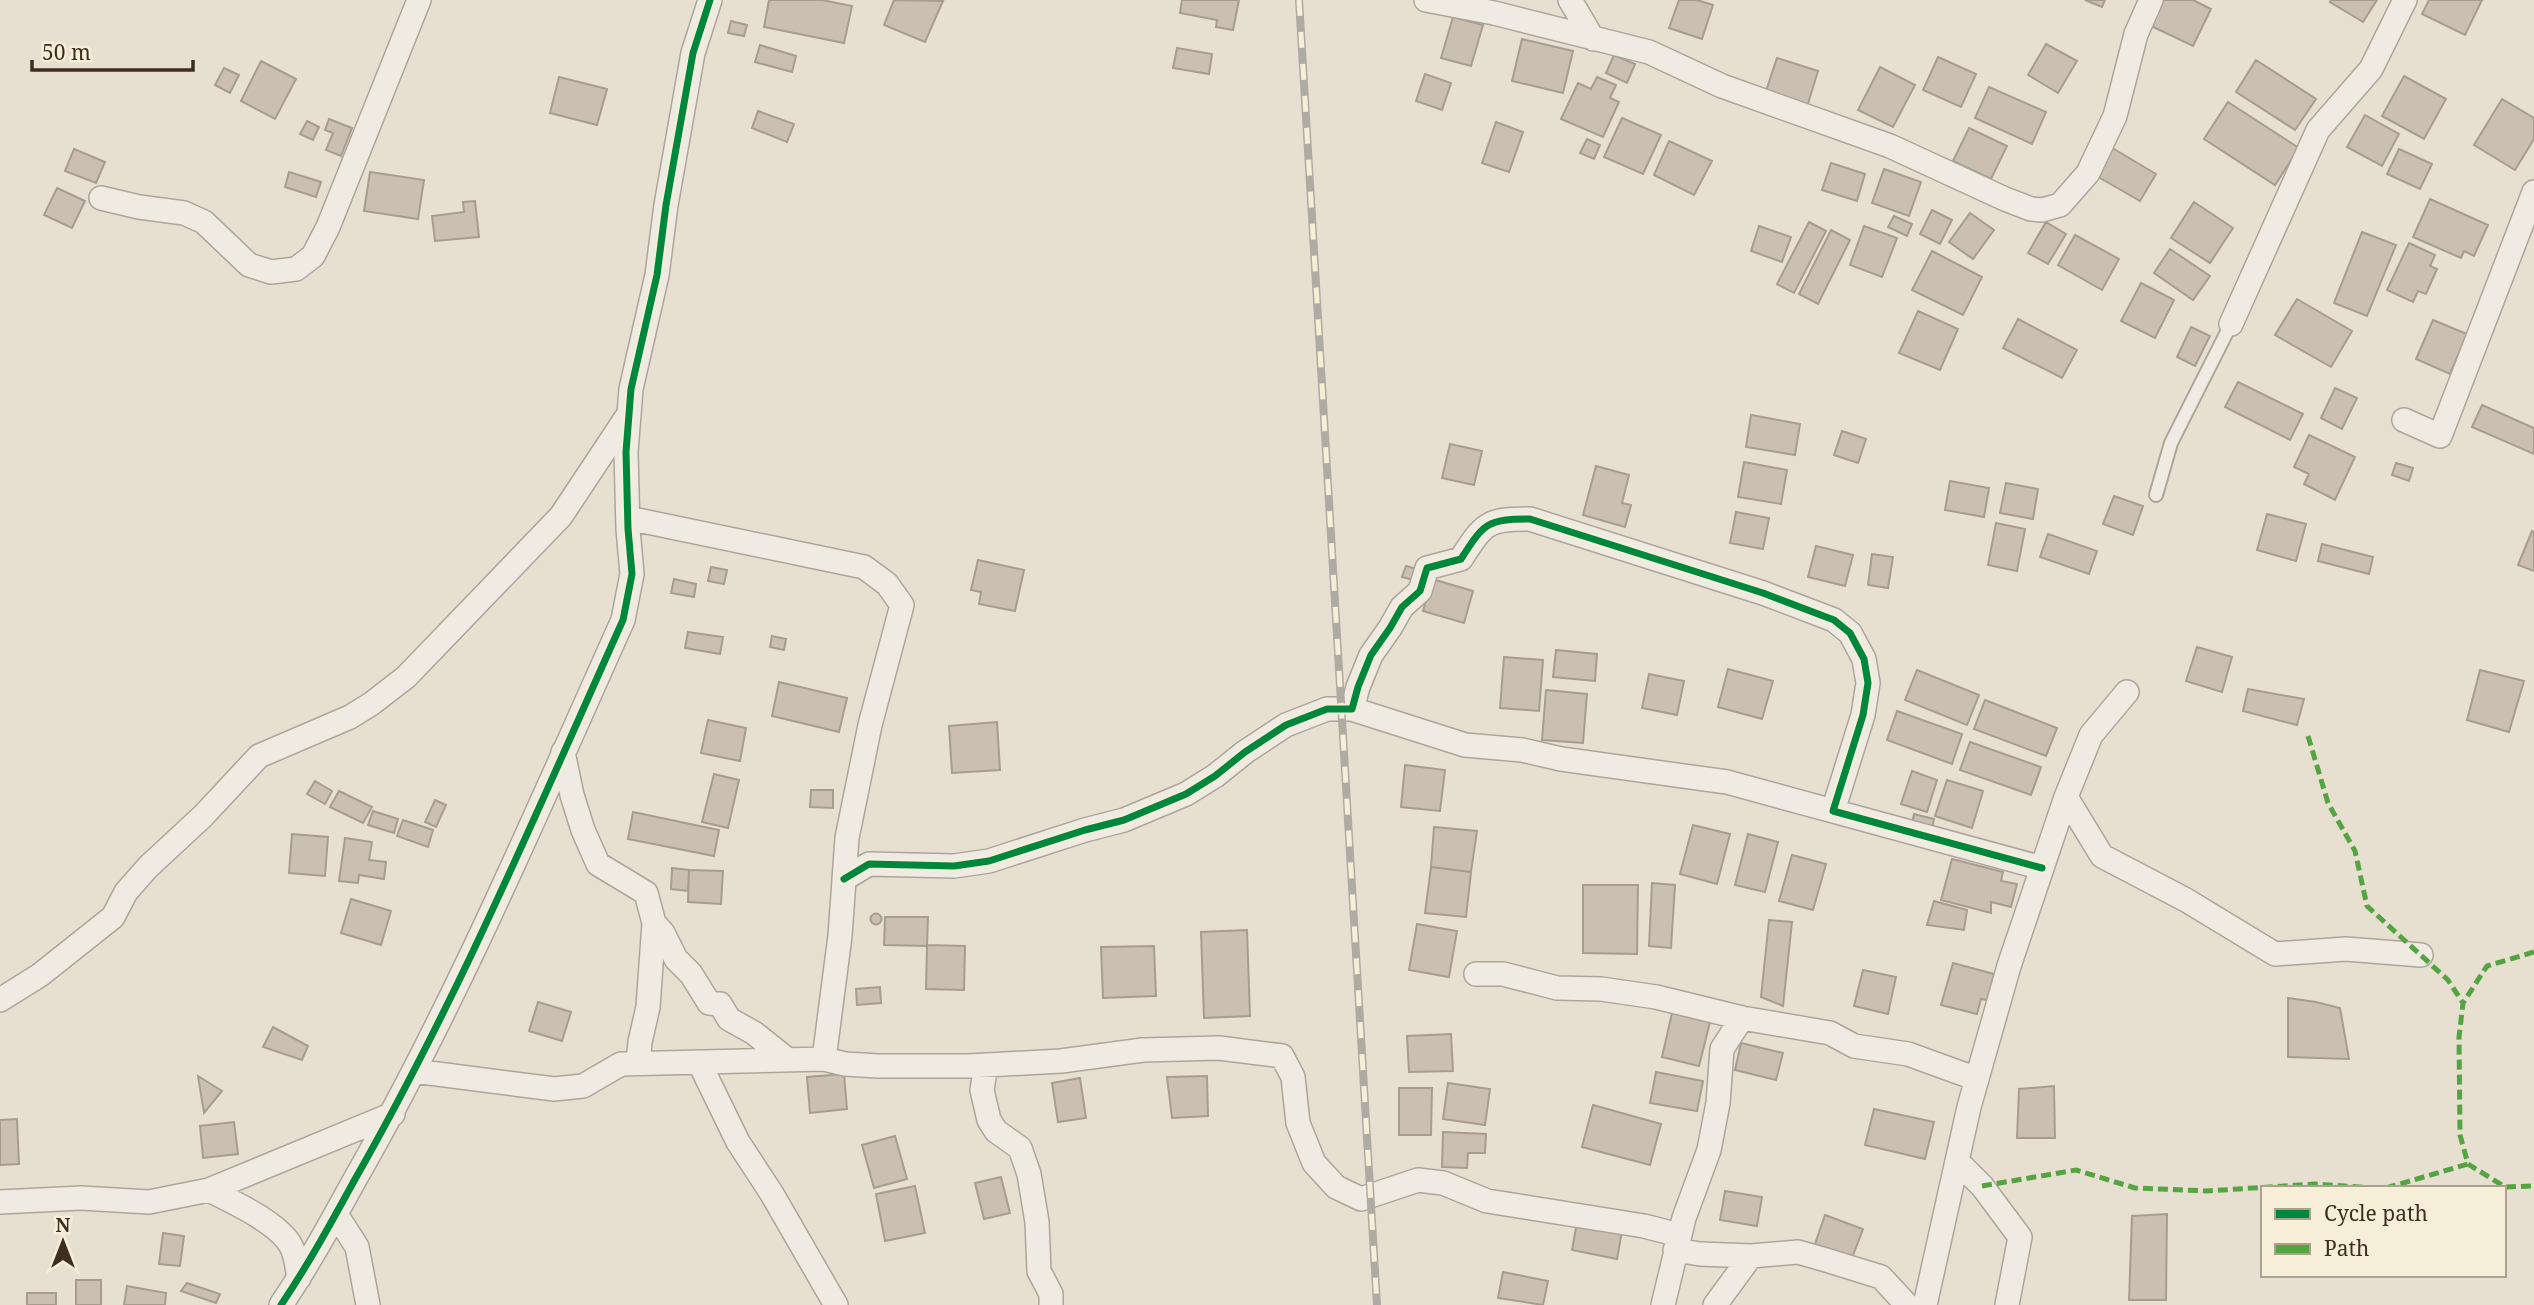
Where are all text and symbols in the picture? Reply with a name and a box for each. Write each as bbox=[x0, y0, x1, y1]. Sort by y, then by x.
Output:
scale bar bbox=[32, 28, 192, 72]
text: 50 m bbox=[42, 38, 91, 66]
legend bbox=[2261, 1186, 2506, 1277]
text: Cycle path bbox=[2324, 1199, 2428, 1227]
north arrow bbox=[28, 1207, 98, 1277]
text: N bbox=[56, 1212, 71, 1238]
text: Path bbox=[2324, 1234, 2369, 1262]

